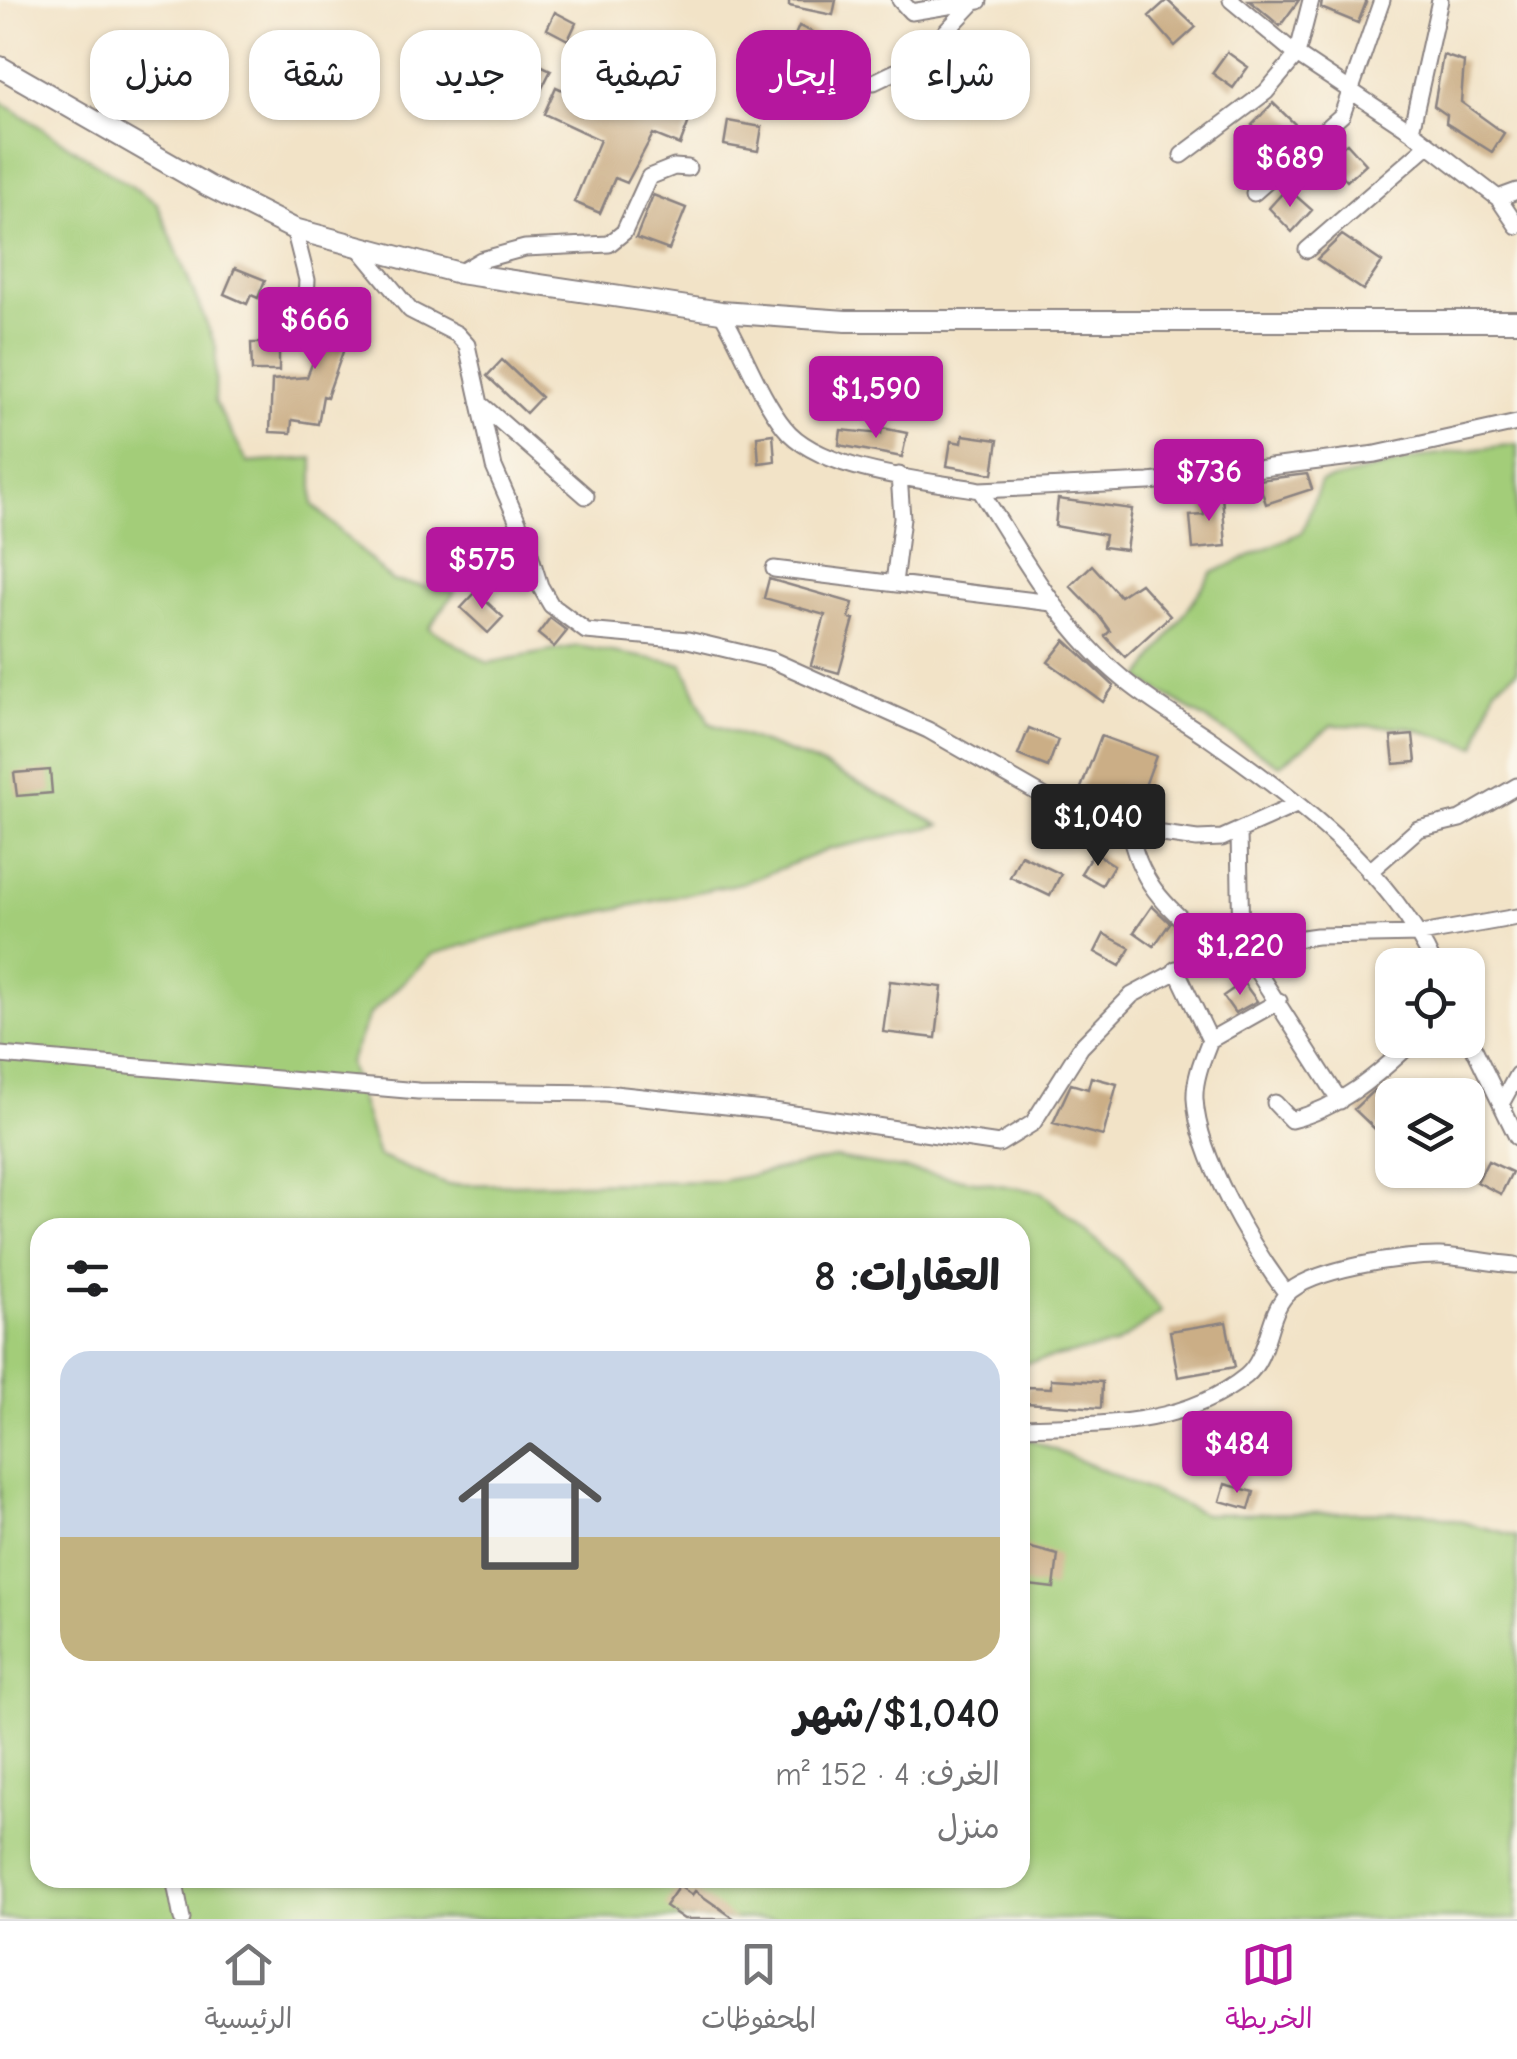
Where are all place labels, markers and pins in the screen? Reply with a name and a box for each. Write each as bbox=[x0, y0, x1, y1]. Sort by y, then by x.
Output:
pin: $689 bbox=[1231, 125, 1349, 210]
pin: $666 bbox=[256, 287, 374, 372]
pin: $1,590 bbox=[795, 356, 957, 441]
pin: $736 bbox=[1150, 439, 1268, 524]
pin: $575 bbox=[423, 527, 541, 612]
pin: $1,040 bbox=[1017, 784, 1179, 869]
pin: $1,220 bbox=[1159, 913, 1321, 998]
pin: $484 bbox=[1178, 1411, 1296, 1496]

